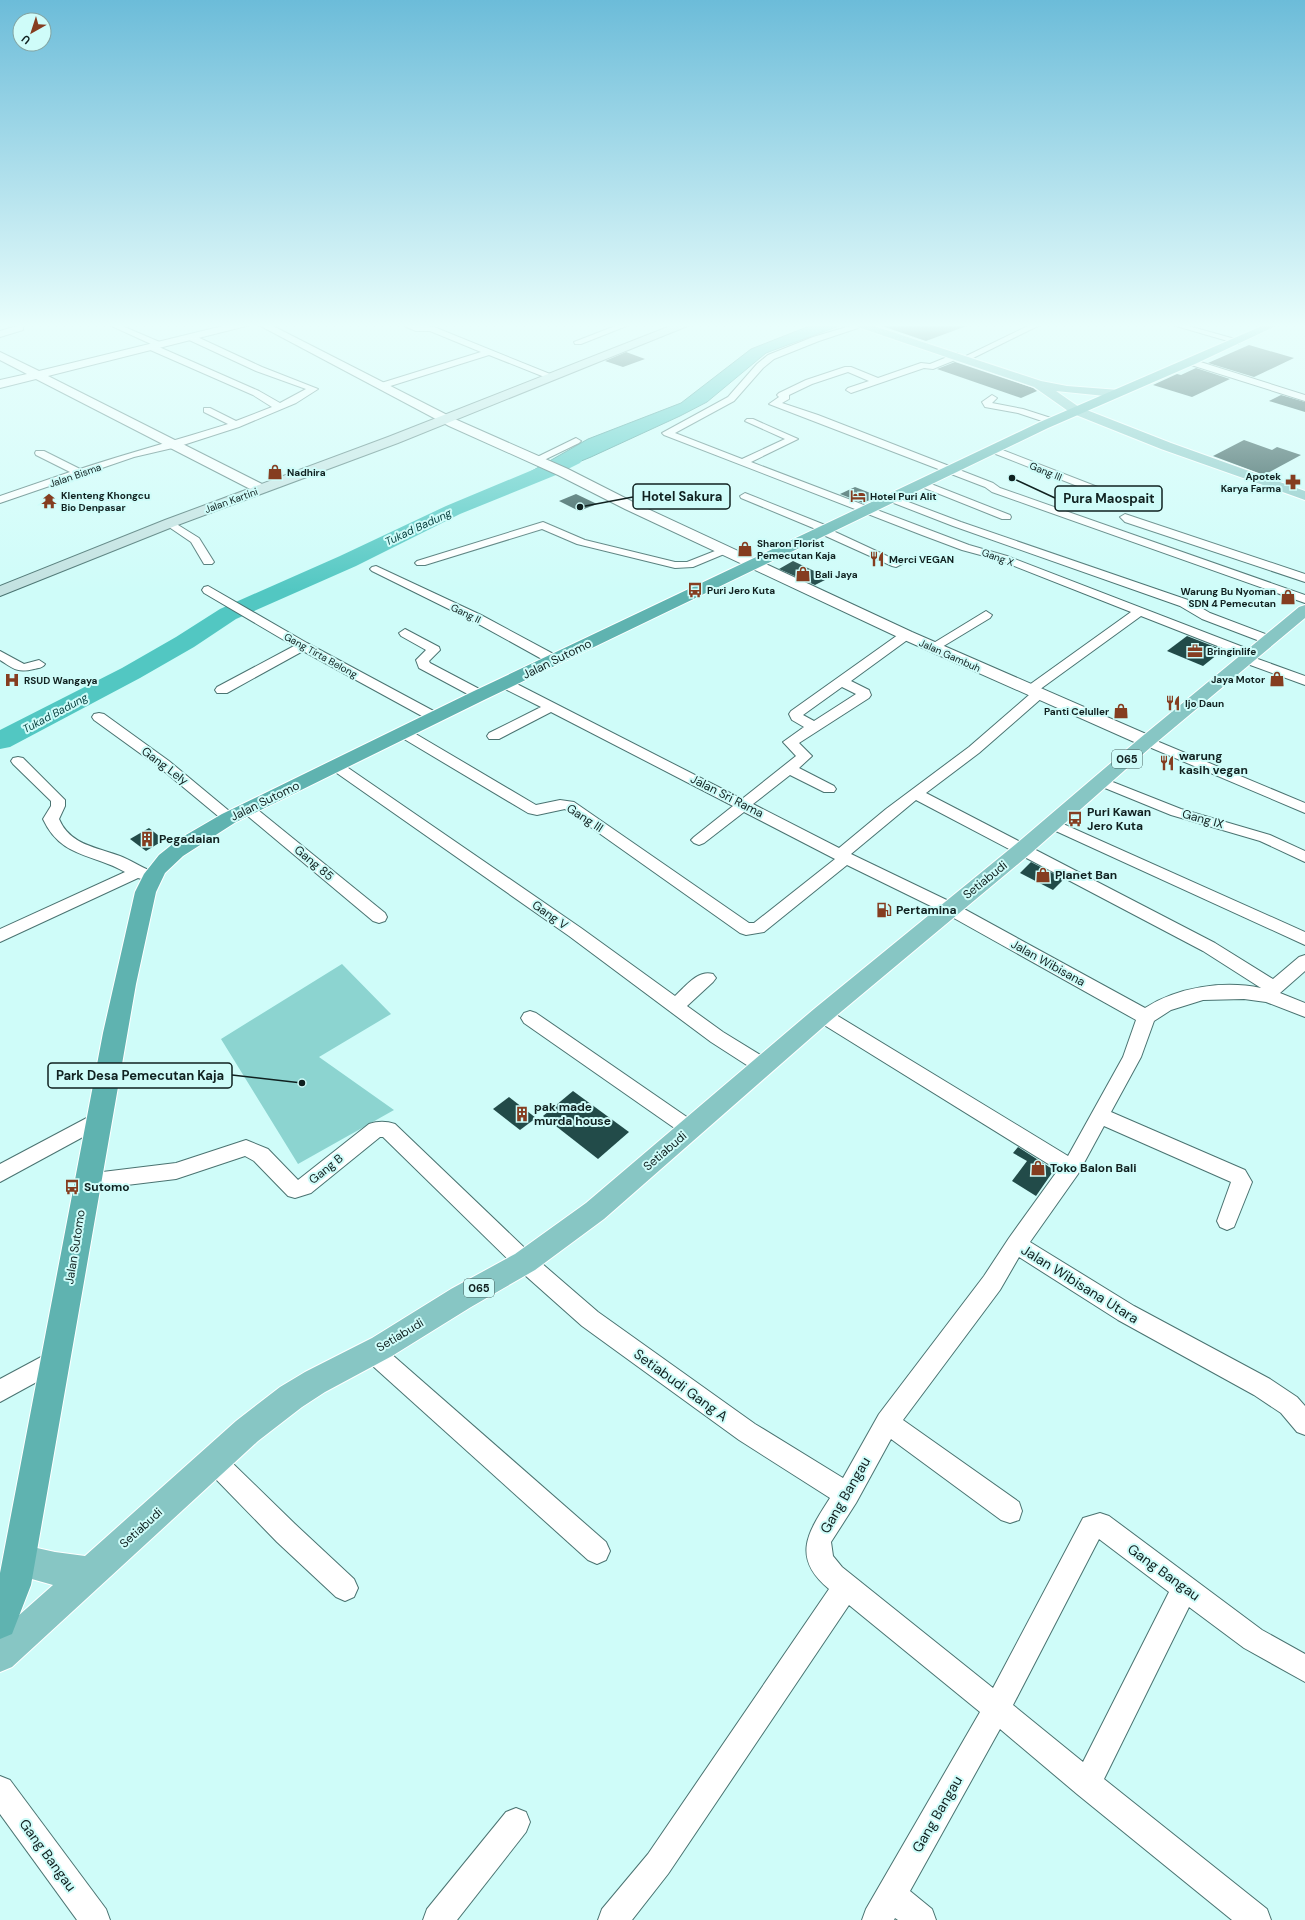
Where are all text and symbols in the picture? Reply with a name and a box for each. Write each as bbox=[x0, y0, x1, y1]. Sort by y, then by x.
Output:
north arrow bbox=[12, 12, 52, 52]
text: U bbox=[18, 32, 33, 48]
street label: Gang III bbox=[1028, 459, 1064, 484]
street label: Jalan Bisma bbox=[47, 460, 103, 490]
shop icon: Nadhira bbox=[266, 463, 284, 481]
place label: Nadhira bbox=[287, 466, 326, 479]
place label: Apotek Karya Farma bbox=[1221, 470, 1281, 495]
pharmacy icon: Apotek Karya Farma bbox=[1284, 473, 1302, 491]
callout: Hotel Sakura bbox=[633, 484, 730, 509]
street label: Jalan Kartini bbox=[203, 485, 260, 516]
callout: Pura Maospait bbox=[1055, 486, 1162, 511]
hotel icon: Hotel Puri Alit bbox=[849, 487, 867, 505]
text: Hotel Sakura bbox=[642, 488, 722, 505]
place label: Klenteng Khongcu Bio Denpasar bbox=[61, 489, 150, 514]
place label: Hotel Puri Alit bbox=[870, 490, 937, 503]
text: Pura Maospait bbox=[1063, 490, 1155, 507]
temple icon: Klenteng Khongcu Bio Denpasar bbox=[40, 492, 58, 510]
water label: Tukad Badung bbox=[383, 505, 454, 548]
place label: Sharon Florist Pemecutan Kaja bbox=[757, 537, 836, 562]
shop icon: Sharon Florist Pemecutan Kaja bbox=[736, 540, 754, 558]
street label: Gang X bbox=[980, 546, 1016, 569]
restaurant icon: Merci VEGAN bbox=[868, 550, 886, 568]
place label: Merci VEGAN bbox=[889, 553, 954, 566]
shop icon: Bali Jaya bbox=[794, 565, 812, 583]
place label: Bali Jaya bbox=[815, 568, 858, 581]
bus stop icon: Puri Jero Kuta bbox=[686, 581, 704, 599]
place label: Puri Jero Kuta bbox=[707, 584, 775, 597]
place label: Warung Bu Nyoman SDN 4 Pemecutan bbox=[1180, 585, 1276, 610]
shop icon: Warung Bu Nyoman SDN 4 Pemecutan bbox=[1279, 588, 1297, 606]
street label: Gang II bbox=[449, 601, 483, 626]
street label: Gang Tirta Belong bbox=[282, 630, 360, 681]
street label: Jalan Sutomo bbox=[520, 635, 594, 683]
street label: Jalan Gambuh bbox=[917, 636, 983, 675]
office icon: Bringinlife bbox=[1186, 642, 1204, 660]
place label: Bringinlife bbox=[1207, 645, 1256, 658]
shop icon: Jaya Motor bbox=[1268, 670, 1286, 688]
hospital icon: RSUD Wangaya bbox=[3, 671, 21, 689]
place label: Jaya Motor bbox=[1211, 673, 1265, 686]
place label: RSUD Wangaya bbox=[24, 674, 98, 687]
water label: Tukad Badung bbox=[20, 690, 91, 736]
restaurant icon: Ijo Daun bbox=[1164, 694, 1182, 712]
place label: Ijo Daun bbox=[1185, 697, 1224, 710]
shop icon: Panti Celuller bbox=[1112, 702, 1130, 720]
place label: Panti Celuller bbox=[1044, 705, 1109, 718]
street label: Gang Lely bbox=[138, 743, 192, 789]
place label: warung kasih vegan bbox=[1179, 748, 1248, 778]
road number: 065 bbox=[1112, 750, 1142, 768]
restaurant icon: warung kasih vegan bbox=[1158, 754, 1176, 772]
street label: Jalan Sri Rama bbox=[688, 771, 766, 821]
street label: Jalan Sutomo bbox=[228, 777, 302, 825]
street label: Gang III bbox=[564, 800, 606, 836]
place label: Puri Kawan Jero Kuta bbox=[1087, 804, 1151, 834]
street label: Gang IX bbox=[1180, 806, 1226, 832]
bus stop icon: Puri Kawan Jero Kuta bbox=[1066, 810, 1084, 828]
building icon: Pegadaian bbox=[138, 830, 156, 848]
place label: Pegadaian bbox=[159, 831, 220, 847]
street label: Gang 85 bbox=[291, 842, 337, 884]
street label: Setiabudi bbox=[960, 857, 1011, 903]
shop icon: Planet Ban bbox=[1034, 866, 1052, 884]
place label: Planet Ban bbox=[1055, 867, 1117, 883]
street label: Gang V bbox=[529, 897, 571, 933]
fuel station icon: Pertamina bbox=[875, 901, 893, 919]
place label: Pertamina bbox=[896, 902, 956, 918]
street label: Jalan Wibisana bbox=[1008, 936, 1088, 990]
callout: Park Desa Pemecutan Kaja bbox=[48, 1063, 232, 1088]
text: Park Desa Pemecutan Kaja bbox=[56, 1067, 224, 1084]
place label: pak made murda house bbox=[534, 1099, 611, 1129]
building icon: pak made murda house bbox=[513, 1105, 531, 1123]
street label: Setiabudi bbox=[640, 1128, 690, 1174]
street label: Gang B bbox=[306, 1150, 346, 1188]
shop icon: Toko Balon Bali bbox=[1029, 1159, 1047, 1177]
place label: Toko Balon Bali bbox=[1050, 1160, 1137, 1176]
bus stop icon: Sutomo bbox=[63, 1178, 81, 1196]
place label: Sutomo bbox=[84, 1179, 130, 1195]
street label: Jalan Sutomo bbox=[61, 1209, 89, 1285]
street label: Jalan Wibisana Utara bbox=[1018, 1241, 1142, 1327]
road number: 065 bbox=[464, 1279, 494, 1297]
street label: Setiabudi bbox=[373, 1315, 427, 1355]
street label: Setiabudi Gang A bbox=[630, 1345, 732, 1425]
street label: Gang Bangau bbox=[816, 1454, 874, 1536]
street label: Setiabudi bbox=[116, 1504, 166, 1552]
street label: Gang Bangau bbox=[1124, 1540, 1204, 1604]
street label: Gang Bangau bbox=[908, 1773, 966, 1855]
street label: Gang Bangau bbox=[16, 1815, 80, 1895]

